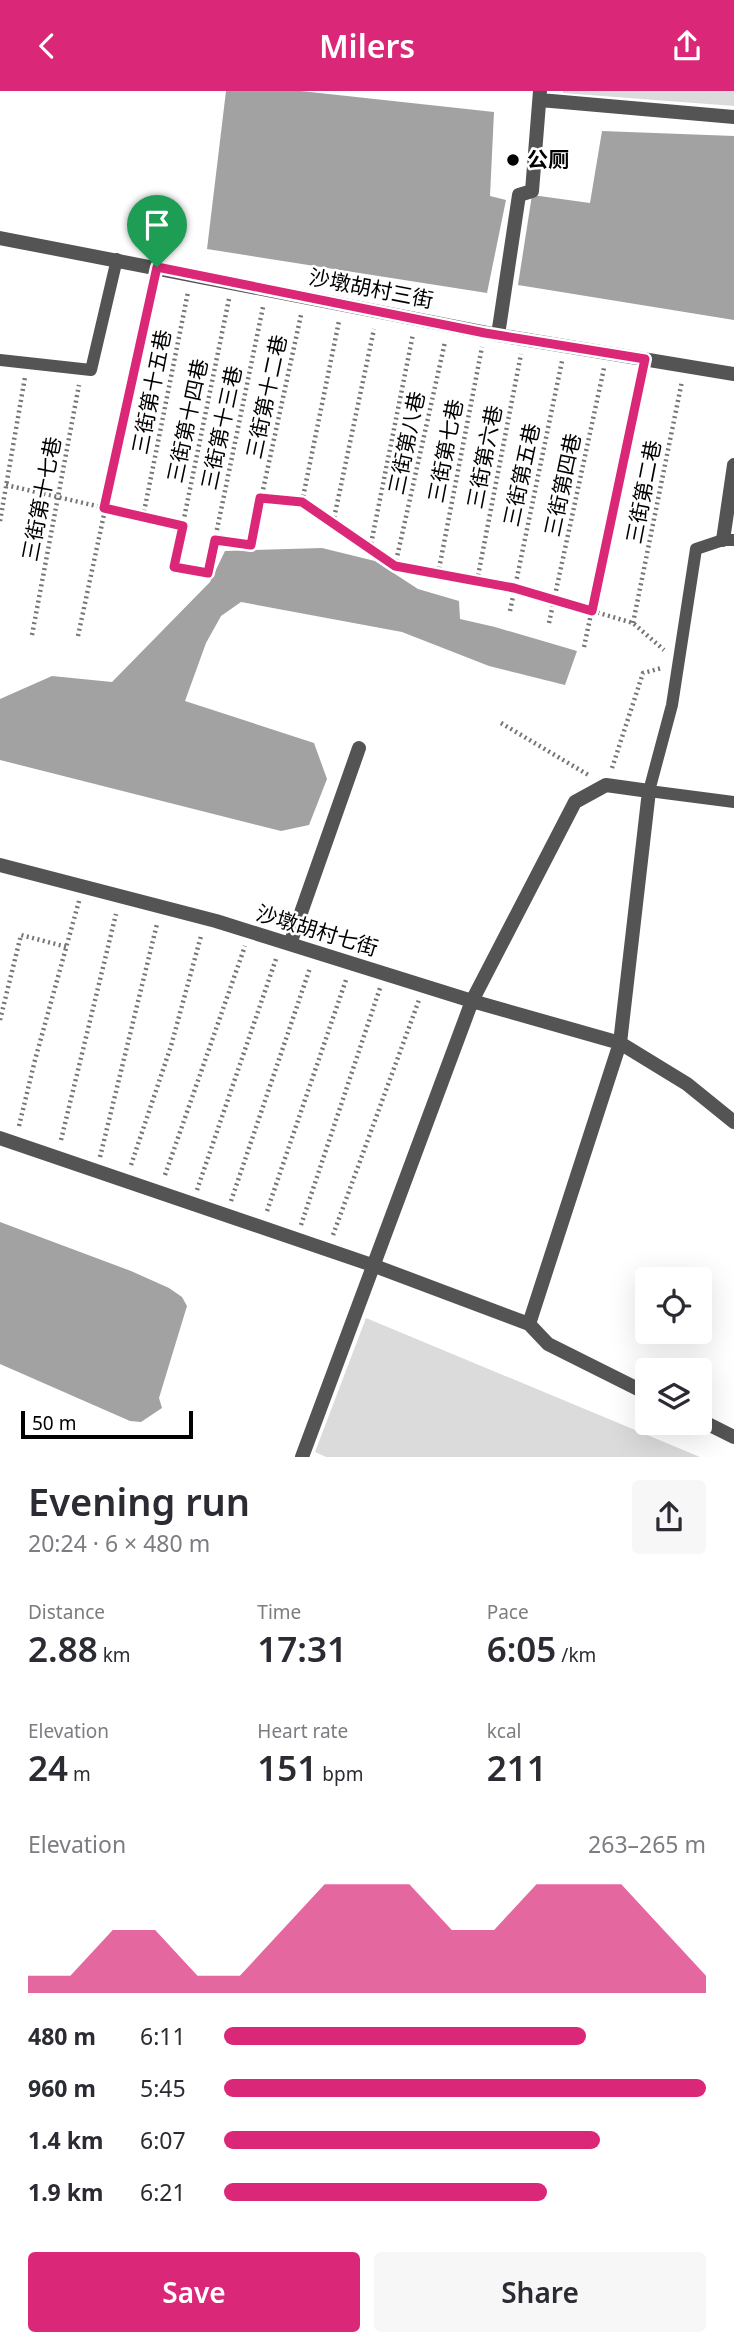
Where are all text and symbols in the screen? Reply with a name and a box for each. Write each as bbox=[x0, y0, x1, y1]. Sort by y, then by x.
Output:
text: Milers bbox=[319, 24, 415, 67]
icon: back bbox=[28, 27, 66, 65]
icon: share bbox=[668, 27, 706, 65]
place label: 公厕 bbox=[527, 145, 569, 173]
marker: 公厕 bbox=[505, 152, 521, 168]
pin bbox=[127, 195, 187, 267]
icon: arrive bbox=[138, 206, 176, 244]
street label: 沙墩胡村三街 bbox=[307, 262, 436, 314]
street label: 三街第十五巷 bbox=[125, 327, 177, 456]
street label: 三街第十二巷 bbox=[239, 332, 293, 461]
street label: 三街第十四巷 bbox=[160, 356, 214, 485]
street label: 三街第十三巷 bbox=[194, 363, 248, 492]
street label: 三街第八巷 bbox=[381, 389, 431, 497]
street label: 三街第七巷 bbox=[421, 397, 469, 505]
street label: 三街第六巷 bbox=[460, 403, 508, 511]
street label: 三街第五巷 bbox=[496, 421, 546, 529]
street label: 三街第四巷 bbox=[537, 431, 587, 539]
street label: 三街第十七巷 bbox=[15, 434, 67, 563]
street label: 三街第二巷 bbox=[619, 438, 667, 546]
street label: 沙墩胡村七街 bbox=[253, 898, 382, 962]
map controls bbox=[635, 1267, 712, 1435]
button: locate bbox=[635, 1267, 712, 1344]
button: layers bbox=[635, 1358, 712, 1435]
scale bar bbox=[21, 1408, 192, 1440]
text: 50 m bbox=[32, 1410, 76, 1436]
text: Evening run bbox=[28, 1475, 250, 1527]
button: share bbox=[632, 1480, 706, 1554]
text: 20:24 · 6 × 480 m bbox=[28, 1527, 210, 1559]
text: Distance bbox=[28, 1599, 105, 1625]
text: Time bbox=[257, 1599, 301, 1625]
text: Pace bbox=[487, 1599, 529, 1625]
text: 2.88 bbox=[28, 1625, 98, 1672]
text: 17:31 bbox=[257, 1625, 347, 1672]
text: 6:05 bbox=[487, 1625, 556, 1672]
text: km bbox=[98, 1642, 131, 1668]
text: /km bbox=[556, 1642, 596, 1668]
text: Elevation bbox=[28, 1718, 109, 1744]
text: Heart rate bbox=[257, 1718, 348, 1744]
text: kcal bbox=[487, 1718, 521, 1744]
text: 24 bbox=[28, 1744, 68, 1791]
text: 151 bbox=[257, 1744, 317, 1791]
text: 211 bbox=[487, 1744, 547, 1791]
text: m bbox=[68, 1761, 91, 1787]
text: bpm bbox=[317, 1761, 363, 1787]
text: Elevation bbox=[28, 1828, 126, 1860]
text: 263–265 m bbox=[588, 1828, 706, 1860]
text: 480 m bbox=[28, 2020, 96, 2052]
text: 6:11 bbox=[140, 2020, 186, 2052]
text: 960 m bbox=[28, 2072, 96, 2104]
text: 5:45 bbox=[140, 2072, 186, 2104]
text: 1.4 km bbox=[28, 2124, 103, 2156]
text: 6:07 bbox=[140, 2124, 186, 2156]
text: 1.9 km bbox=[28, 2176, 103, 2208]
text: 6:21 bbox=[140, 2176, 186, 2208]
button: Save bbox=[28, 2252, 360, 2332]
button: Share bbox=[374, 2252, 706, 2332]

